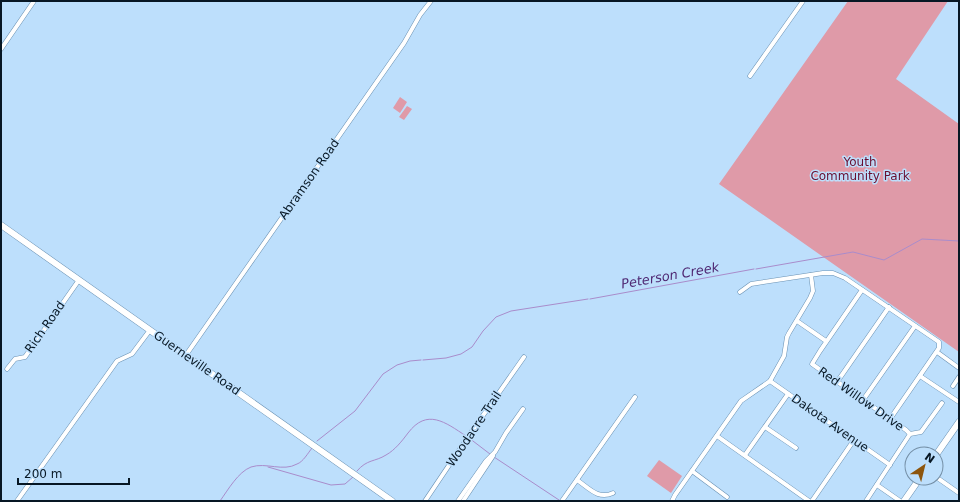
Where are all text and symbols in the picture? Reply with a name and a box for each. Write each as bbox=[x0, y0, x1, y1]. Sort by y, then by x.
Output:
street label: Abramson Road bbox=[276, 136, 342, 222]
park label: Youth Community Park bbox=[810, 155, 910, 183]
water label: Peterson Creek bbox=[620, 259, 721, 292]
street label: Rich Road bbox=[22, 298, 68, 356]
street label: Guerneville Road bbox=[151, 328, 243, 398]
street label: Red Willow Drive bbox=[816, 364, 906, 434]
street label: Woodacre Trail bbox=[444, 389, 504, 469]
street label: Dakota Avenue bbox=[789, 391, 871, 455]
north arrow bbox=[904, 446, 944, 486]
text: N bbox=[922, 450, 937, 466]
scale bar bbox=[18, 460, 129, 486]
text: 200 m bbox=[24, 467, 62, 481]

